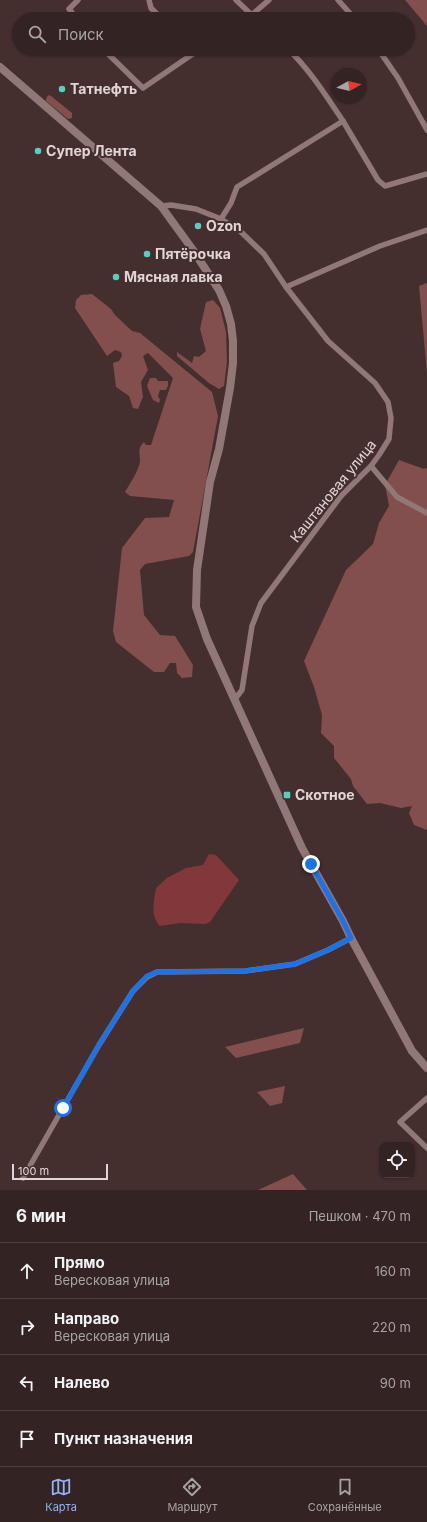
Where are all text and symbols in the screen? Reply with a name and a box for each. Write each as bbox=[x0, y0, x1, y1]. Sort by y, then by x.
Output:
search box bbox=[12, 12, 415, 56]
icon: search bbox=[26, 23, 48, 45]
text: Поиск bbox=[58, 25, 104, 44]
north arrow bbox=[331, 68, 367, 104]
place label: Татнефть bbox=[70, 80, 137, 97]
marker: Татнефть bbox=[57, 84, 67, 94]
place label: Супер Лента bbox=[46, 142, 137, 159]
marker: Супер Лента bbox=[33, 146, 43, 156]
place label: Ozon bbox=[206, 217, 242, 234]
marker: Ozon bbox=[193, 221, 203, 231]
place label: Пятёрочка bbox=[155, 245, 231, 262]
marker: Пятёрочка bbox=[142, 249, 152, 259]
place label: Мясная лавка bbox=[124, 268, 223, 285]
marker: Мясная лавка bbox=[111, 272, 121, 282]
street label: Каштановая улица bbox=[286, 436, 379, 545]
place label: Скотное bbox=[295, 786, 355, 803]
marker: Скотное bbox=[282, 790, 292, 800]
route end bbox=[302, 855, 320, 873]
route start bbox=[54, 1099, 72, 1117]
map controls bbox=[379, 1142, 415, 1178]
button: locate bbox=[379, 1142, 415, 1178]
scale bar bbox=[12, 1162, 108, 1181]
text: 100 m bbox=[18, 1164, 49, 1178]
text: 6 мин bbox=[16, 1206, 66, 1226]
text: Пешком · 470 m bbox=[309, 1208, 411, 1224]
text: Прямо bbox=[54, 1253, 105, 1272]
icon: ahead bbox=[16, 1260, 38, 1282]
text: 160 m bbox=[374, 1263, 411, 1279]
text: Вересковая улица bbox=[54, 1272, 170, 1288]
text: Направо bbox=[54, 1309, 119, 1328]
icon: right bbox=[16, 1316, 38, 1338]
text: 220 m bbox=[372, 1319, 411, 1335]
text: Вересковая улица bbox=[54, 1328, 170, 1344]
icon: left bbox=[16, 1372, 38, 1394]
text: Налево bbox=[54, 1373, 110, 1392]
text: 90 m bbox=[380, 1375, 411, 1391]
icon: arrive bbox=[16, 1428, 38, 1450]
text: Пункт назначения bbox=[54, 1429, 193, 1448]
tab: Карта bbox=[45, 1476, 77, 1514]
tab: Маршрут bbox=[167, 1476, 217, 1514]
tab: Сохранённые bbox=[308, 1476, 382, 1514]

